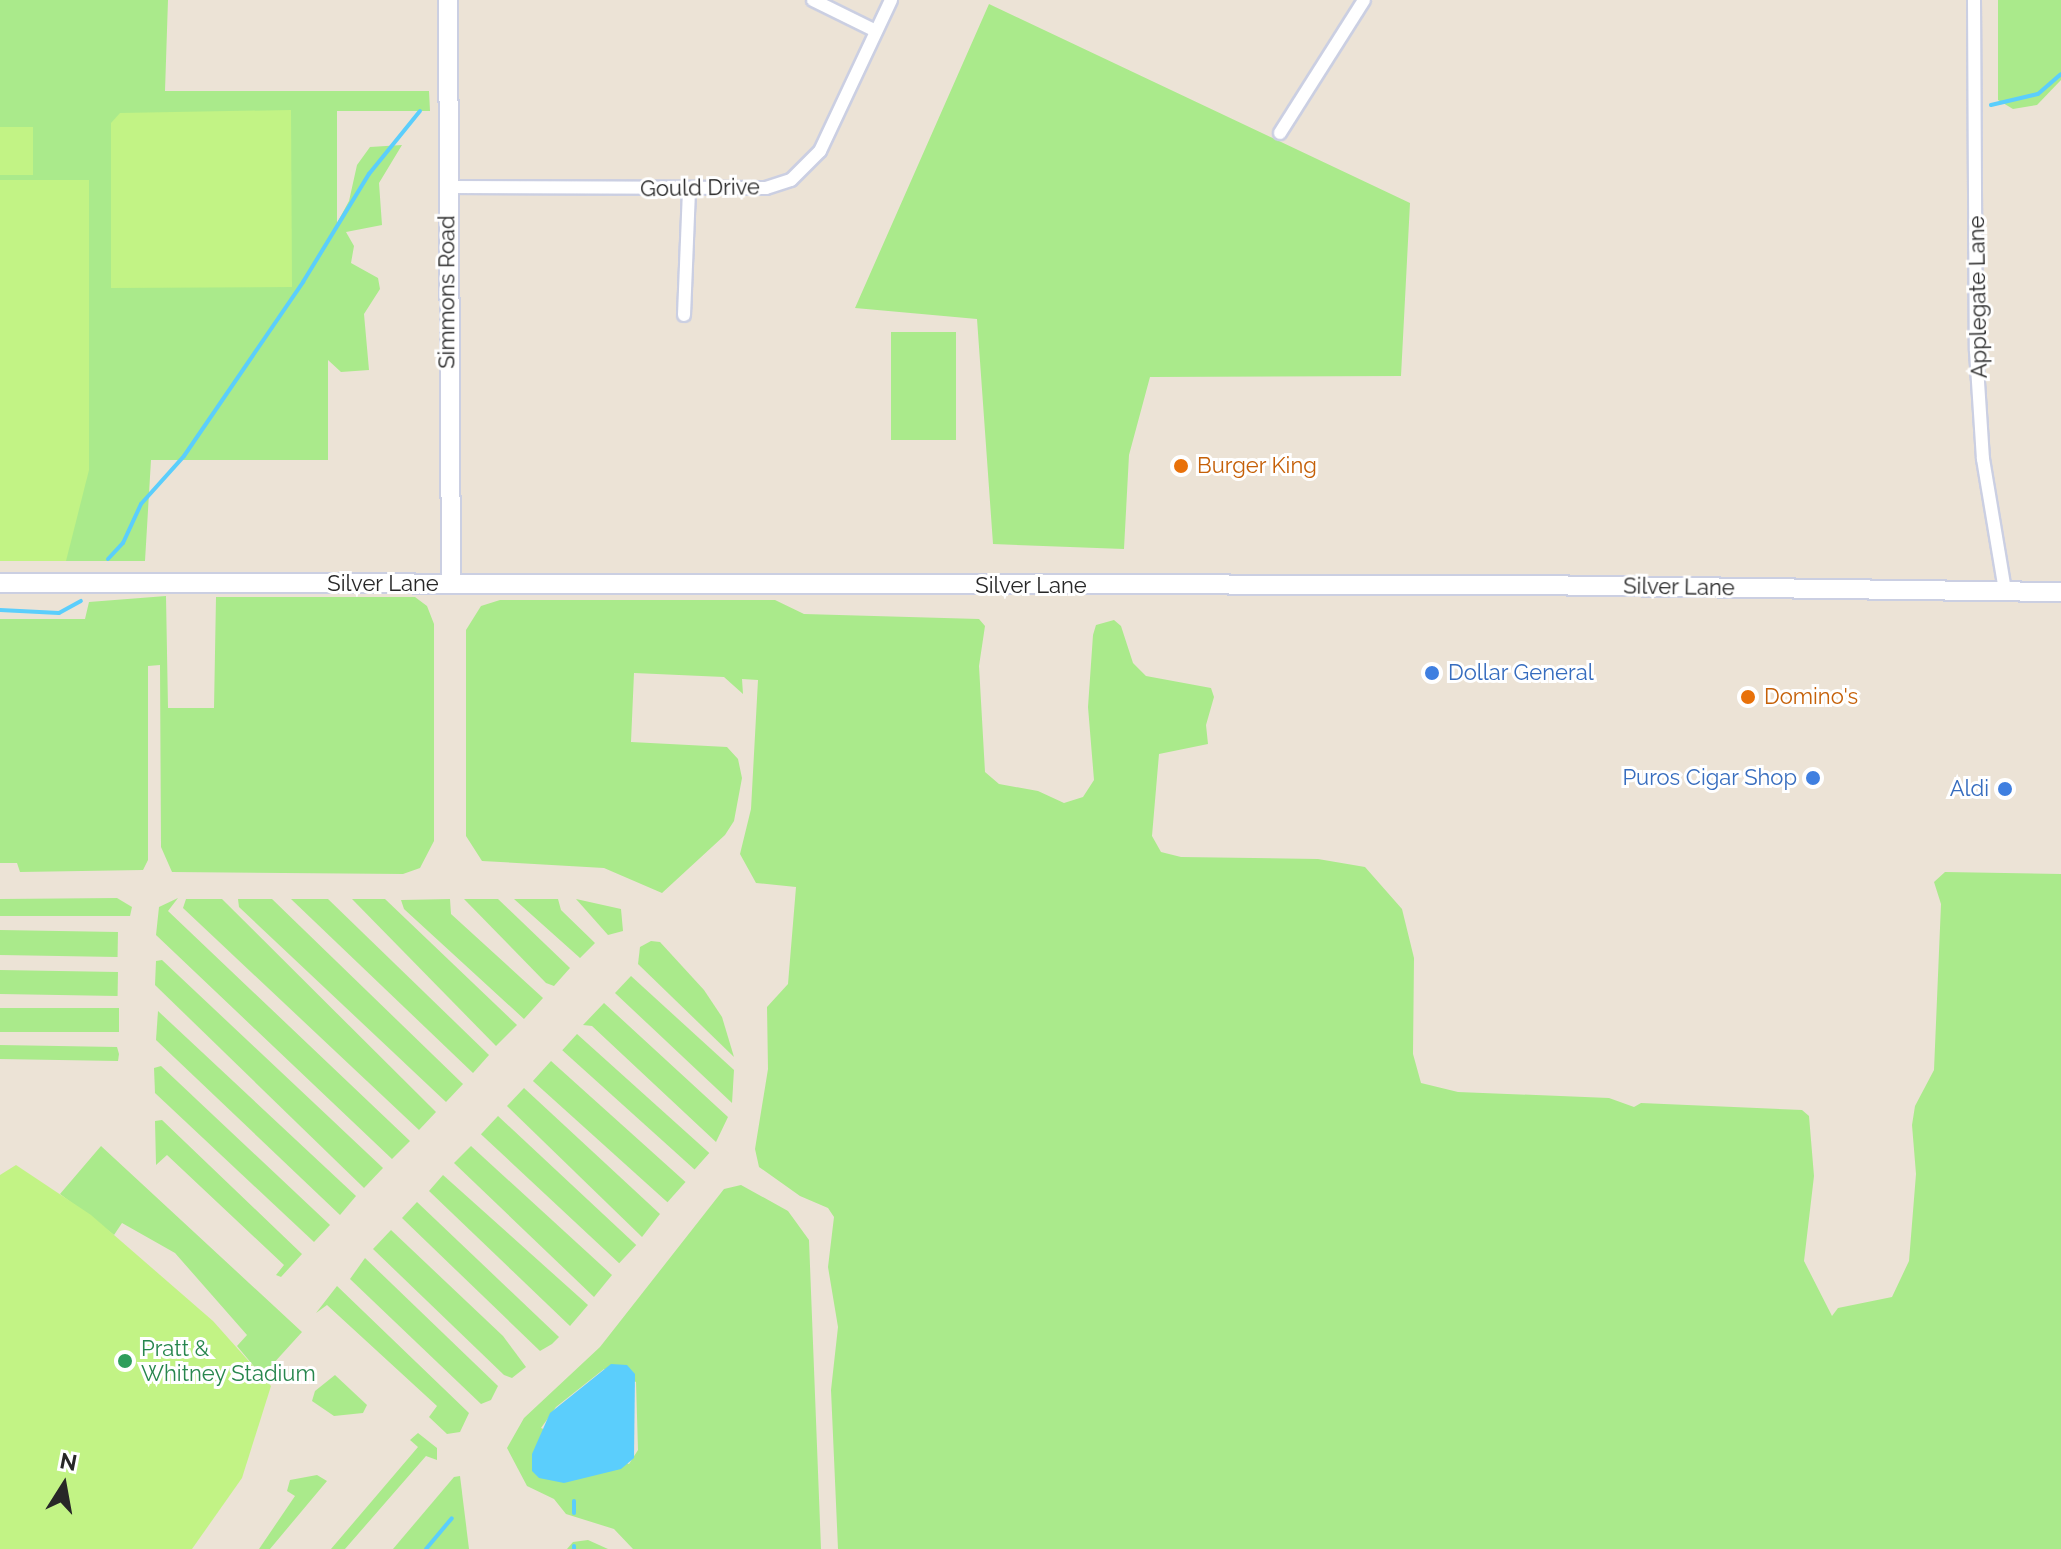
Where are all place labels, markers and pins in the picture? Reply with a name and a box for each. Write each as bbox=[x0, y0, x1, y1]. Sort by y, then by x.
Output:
place label: Burger King bbox=[1197, 453, 1317, 479]
marker: Burger King bbox=[1172, 457, 1190, 475]
place label: Dollar General bbox=[1448, 660, 1594, 686]
marker: Dollar General bbox=[1423, 664, 1441, 682]
place label: Domino's bbox=[1764, 684, 1858, 710]
marker: Domino's bbox=[1739, 688, 1757, 706]
place label: Puros Cigar Shop bbox=[1622, 765, 1797, 791]
marker: Puros Cigar Shop bbox=[1804, 769, 1822, 787]
place label: Aldi bbox=[1950, 776, 1989, 802]
marker: Aldi bbox=[1996, 780, 2014, 798]
place label: Pratt & Whitney Stadium bbox=[141, 1335, 316, 1386]
marker: Pratt & Whitney Stadium bbox=[116, 1352, 134, 1370]

